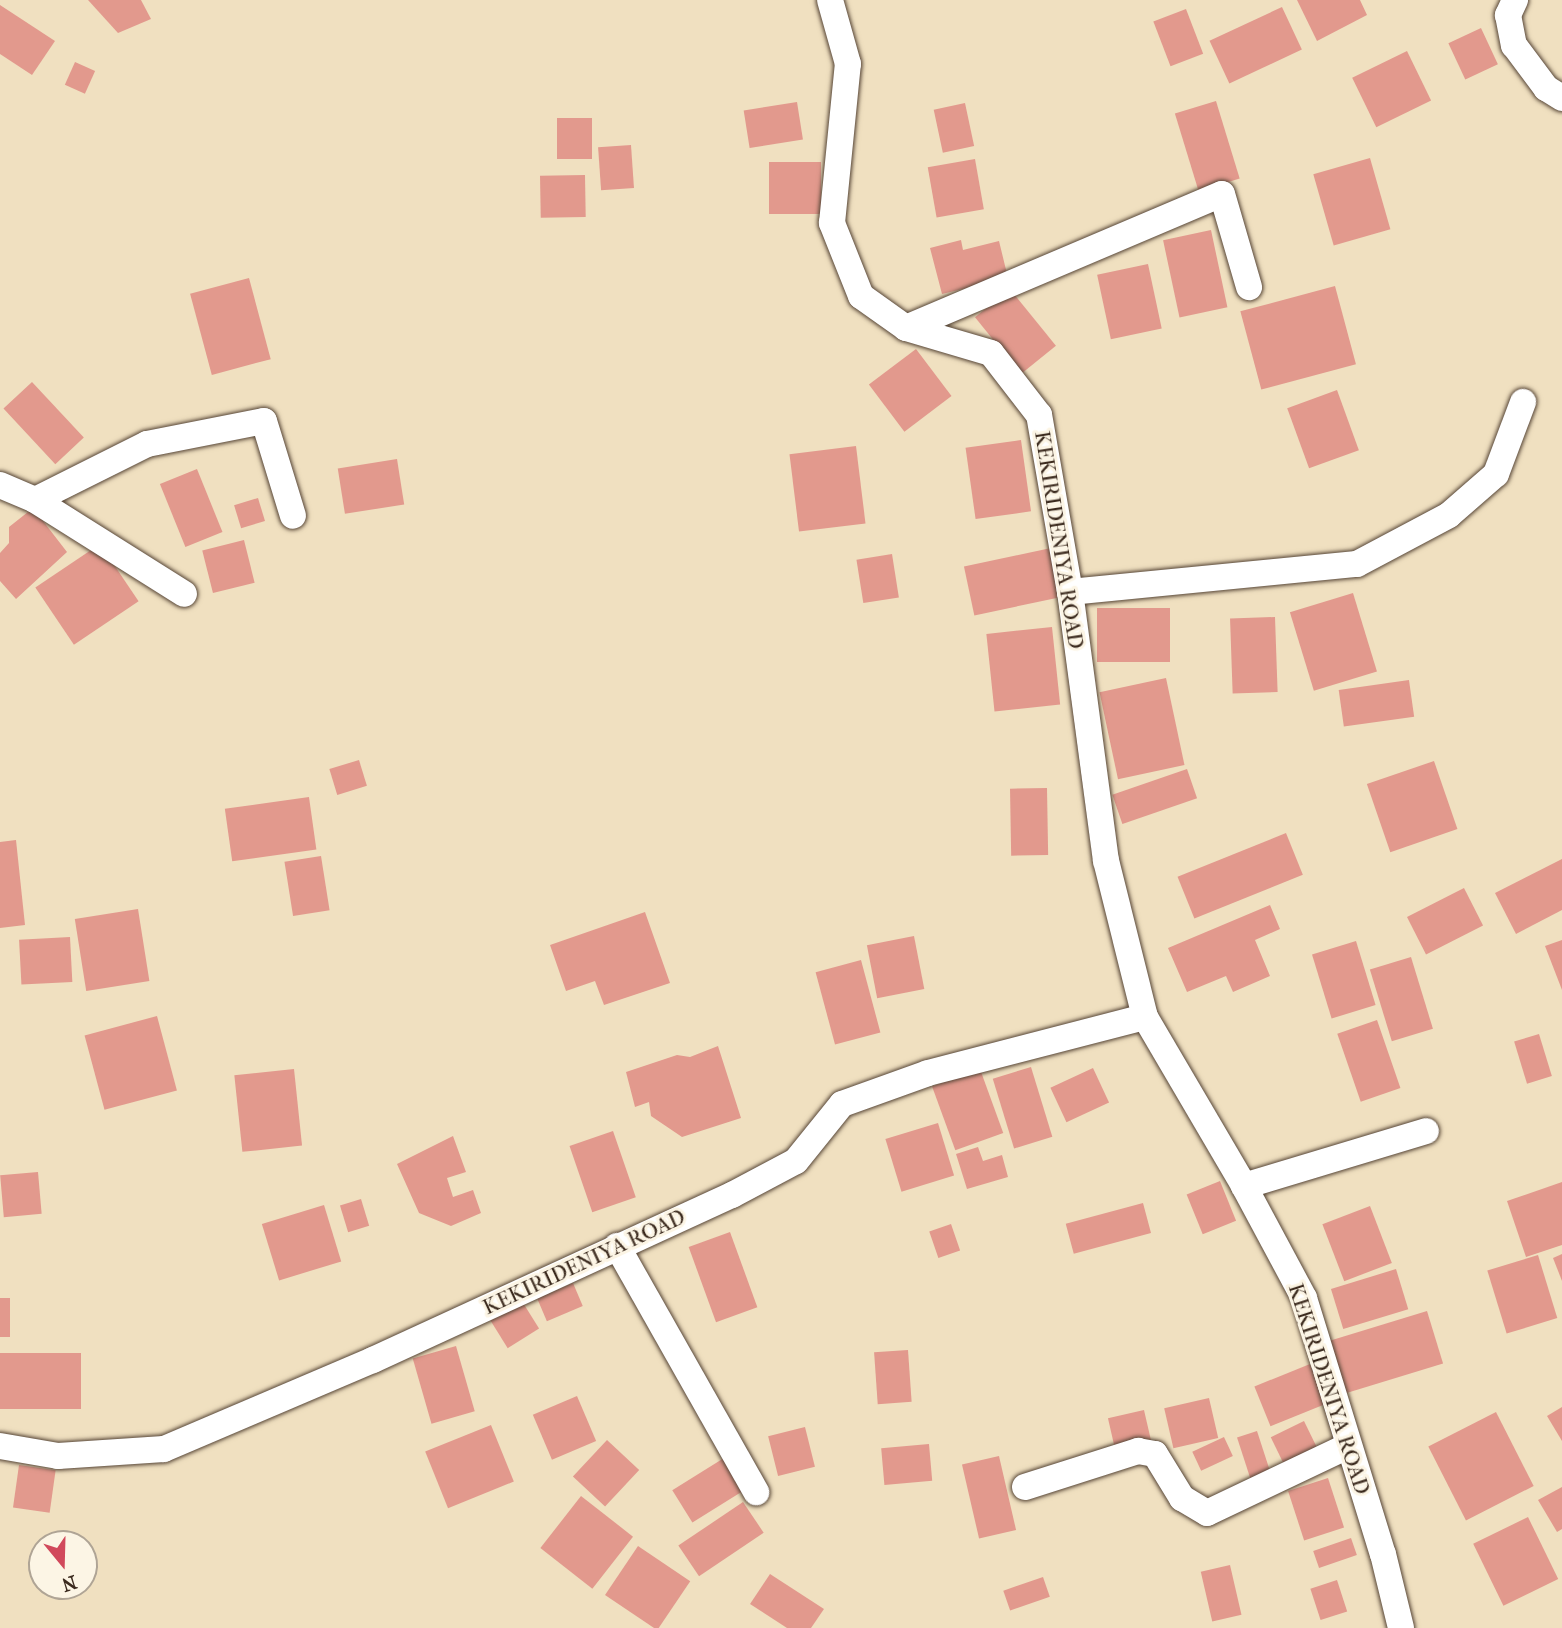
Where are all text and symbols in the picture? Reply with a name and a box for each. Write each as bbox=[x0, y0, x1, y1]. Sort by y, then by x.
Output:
street label: KEKIRIDENIYA ROAD bbox=[1029, 429, 1089, 651]
street label: KEKIRIDENIYA ROAD bbox=[479, 1204, 689, 1320]
street label: KEKIRIDENIYA ROAD bbox=[1283, 1280, 1375, 1498]
north arrow bbox=[28, 1530, 98, 1600]
text: N bbox=[59, 1570, 80, 1596]

